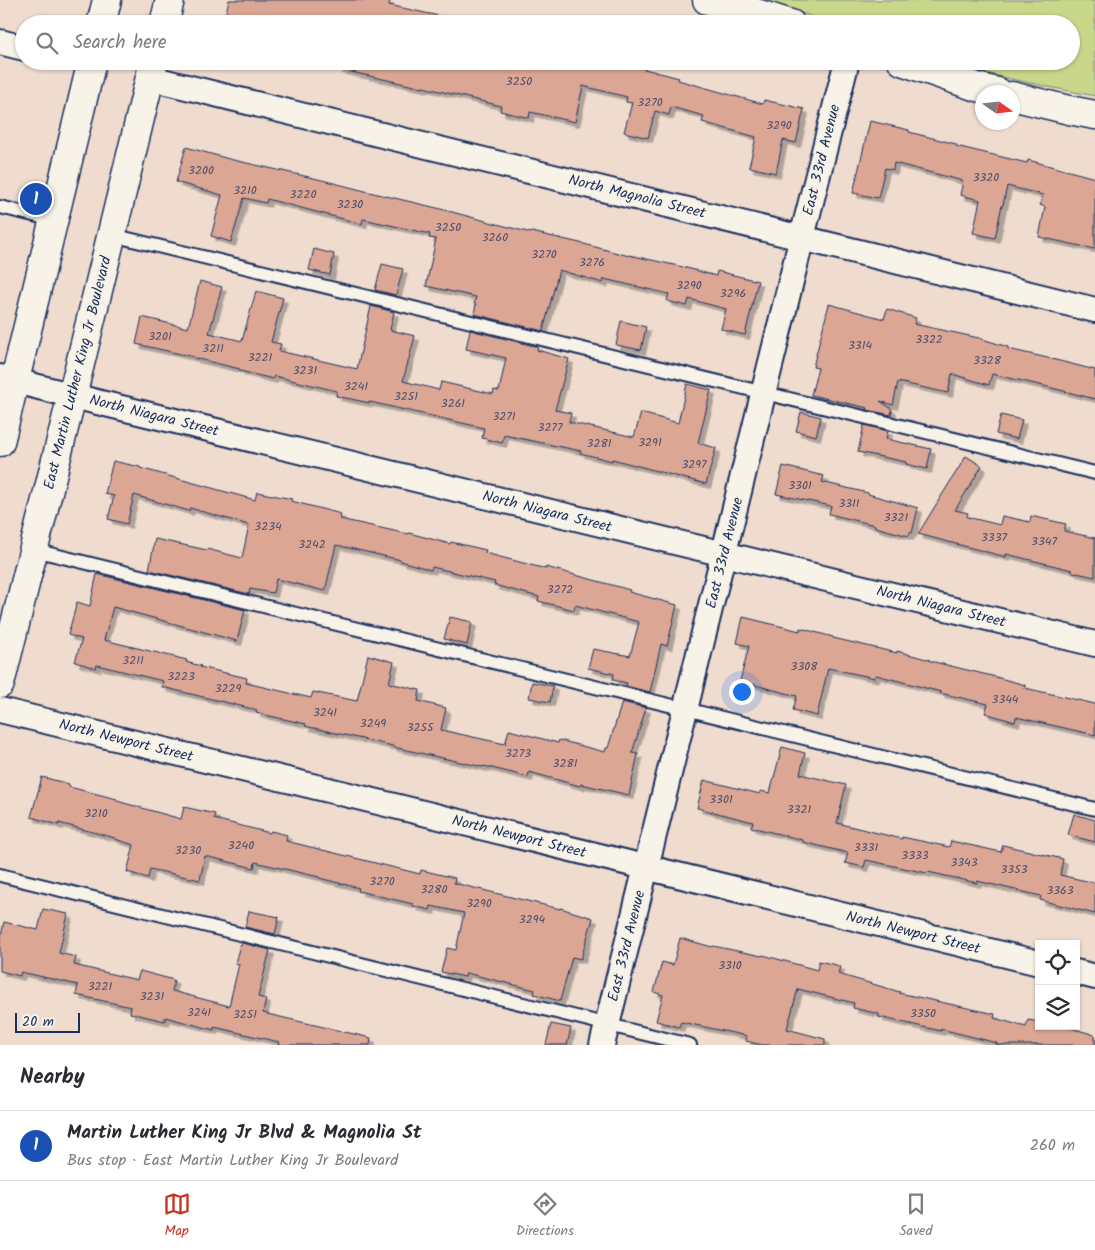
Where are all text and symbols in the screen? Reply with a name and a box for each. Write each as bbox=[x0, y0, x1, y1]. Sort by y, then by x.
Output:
search box bbox=[15, 15, 1080, 70]
text: Search here bbox=[73, 28, 167, 58]
icon: search bbox=[33, 29, 61, 57]
house number: 3250 bbox=[506, 72, 532, 91]
north arrow bbox=[975, 85, 1020, 130]
house number: 3270 bbox=[637, 93, 663, 112]
street label: East 33rd Avenue bbox=[797, 102, 847, 218]
house number: 3290 bbox=[766, 116, 792, 135]
house number: 3200 bbox=[188, 161, 214, 180]
street label: North Magnolia Street bbox=[566, 168, 708, 226]
house number: 3320 bbox=[973, 168, 999, 187]
pin: 1 bbox=[20, 180, 52, 218]
house number: 3210 bbox=[233, 181, 257, 200]
house number: 3220 bbox=[290, 185, 316, 204]
house number: 3230 bbox=[337, 195, 363, 214]
house number: 3250 bbox=[435, 218, 461, 237]
house number: 3260 bbox=[482, 228, 508, 247]
house number: 3270 bbox=[531, 245, 557, 264]
street label: East Martin Luther King Jr Boulevard bbox=[37, 253, 119, 492]
house number: 3276 bbox=[579, 253, 605, 272]
house number: 3290 bbox=[676, 276, 702, 295]
house number: 3296 bbox=[720, 284, 746, 303]
house number: 3201 bbox=[148, 327, 172, 346]
house number: 3322 bbox=[915, 330, 943, 349]
house number: 3314 bbox=[848, 336, 872, 355]
house number: 3211 bbox=[202, 339, 224, 358]
house number: 3221 bbox=[248, 348, 273, 367]
house number: 3328 bbox=[973, 351, 1002, 370]
house number: 3231 bbox=[293, 361, 317, 380]
house number: 3241 bbox=[344, 377, 368, 396]
house number: 3251 bbox=[394, 387, 418, 406]
street label: North Niagara Street bbox=[87, 388, 221, 444]
house number: 3261 bbox=[441, 394, 465, 413]
house number: 3271 bbox=[492, 407, 516, 426]
house number: 3277 bbox=[538, 418, 563, 437]
house number: 3291 bbox=[638, 433, 662, 452]
house number: 3281 bbox=[587, 434, 612, 453]
house number: 3297 bbox=[681, 455, 707, 474]
house number: 3301 bbox=[788, 476, 812, 495]
street label: North Niagara Street bbox=[480, 484, 614, 540]
house number: 3311 bbox=[838, 494, 860, 513]
street label: East 33rd Avenue bbox=[700, 495, 750, 611]
house number: 3321 bbox=[884, 508, 908, 527]
house number: 3234 bbox=[254, 517, 282, 536]
house number: 3337 bbox=[981, 528, 1008, 547]
house number: 3347 bbox=[1031, 532, 1057, 551]
house number: 3242 bbox=[298, 535, 326, 554]
street label: North Niagara Street bbox=[874, 579, 1008, 635]
house number: 3272 bbox=[547, 580, 573, 599]
house number: 3211 bbox=[122, 651, 144, 670]
house number: 3308 bbox=[791, 657, 818, 676]
house number: 3223 bbox=[167, 667, 195, 686]
house number: 3229 bbox=[215, 679, 241, 698]
your location bbox=[729, 679, 755, 705]
house number: 3344 bbox=[992, 690, 1019, 709]
house number: 3241 bbox=[313, 703, 337, 722]
street label: North Newport Street bbox=[56, 713, 196, 769]
house number: 3249 bbox=[360, 714, 386, 733]
house number: 3255 bbox=[407, 718, 435, 737]
house number: 3273 bbox=[505, 744, 531, 763]
house number: 3281 bbox=[553, 754, 578, 773]
house number: 3301 bbox=[709, 790, 733, 809]
house number: 3321 bbox=[787, 800, 811, 819]
house number: 3210 bbox=[84, 804, 108, 823]
street label: North Newport Street bbox=[449, 809, 589, 865]
house number: 3240 bbox=[228, 836, 254, 855]
house number: 3331 bbox=[854, 838, 878, 857]
house number: 3230 bbox=[175, 841, 201, 860]
house number: 3333 bbox=[901, 846, 929, 865]
house number: 3343 bbox=[950, 853, 978, 872]
house number: 3353 bbox=[1000, 860, 1028, 879]
house number: 3270 bbox=[369, 872, 395, 891]
house number: 3280 bbox=[420, 880, 448, 899]
house number: 3363 bbox=[1046, 881, 1074, 900]
street label: East 33rd Avenue bbox=[602, 888, 652, 1004]
house number: 3290 bbox=[466, 894, 492, 913]
street label: North Newport Street bbox=[843, 905, 983, 961]
house number: 3294 bbox=[519, 910, 546, 929]
map controls bbox=[1035, 940, 1080, 1030]
button: locate bbox=[1035, 940, 1080, 985]
house number: 3310 bbox=[718, 956, 742, 975]
house number: 3221 bbox=[88, 977, 113, 996]
button: layers bbox=[1035, 985, 1080, 1030]
house number: 3231 bbox=[140, 987, 164, 1006]
house number: 3241 bbox=[187, 1003, 211, 1022]
house number: 3350 bbox=[910, 1004, 936, 1023]
house number: 3251 bbox=[233, 1005, 257, 1024]
scale bar bbox=[15, 1010, 80, 1033]
text: 20 m bbox=[22, 1011, 54, 1033]
text: Nearby bbox=[20, 1061, 85, 1094]
text: Martin Luther King Jr Blvd & Magnolia St bbox=[67, 1118, 422, 1148]
text: 1 bbox=[34, 1133, 38, 1158]
text: 260 m bbox=[1030, 1133, 1075, 1158]
text: Bus stop · East Martin Luther King Jr Boulevard bbox=[67, 1148, 398, 1173]
tab: Map bbox=[163, 1190, 191, 1242]
tab: Directions bbox=[516, 1190, 574, 1242]
tab: Saved bbox=[899, 1190, 932, 1242]

